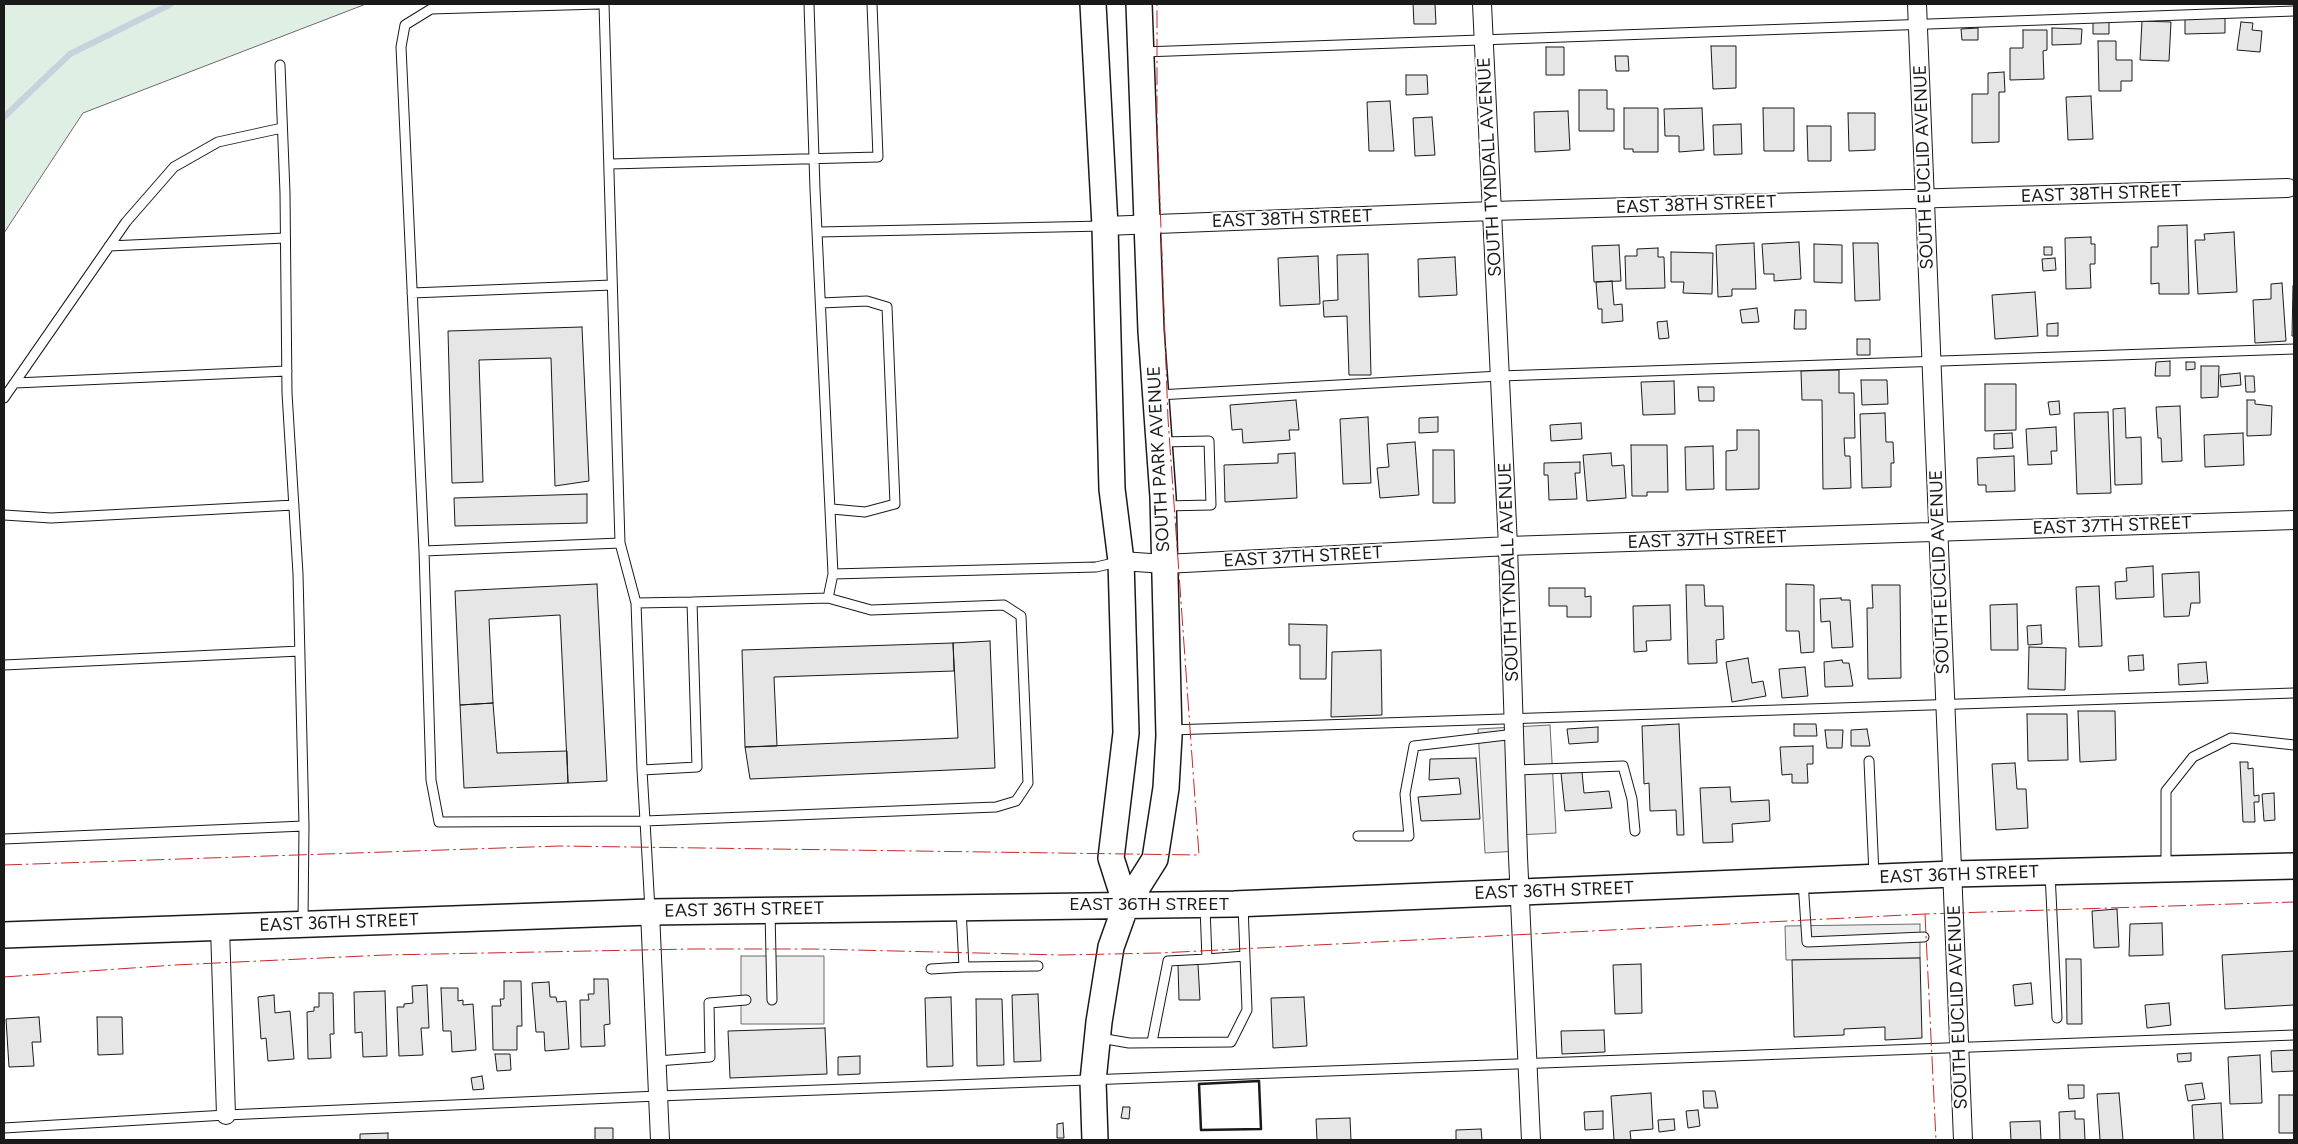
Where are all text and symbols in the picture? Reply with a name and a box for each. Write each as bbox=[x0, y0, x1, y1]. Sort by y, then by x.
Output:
street label: SOUTH TYNDALL AVENUE bbox=[1473, 57, 1507, 277]
street label: SOUTH EUCLID AVENUE bbox=[1910, 64, 1938, 270]
street label: EAST 38TH STREET bbox=[2020, 180, 2182, 208]
street label: EAST 38TH STREET bbox=[1615, 191, 1777, 219]
street label: EAST 38TH STREET bbox=[1211, 205, 1373, 233]
street label: SOUTH PARK AVENUE bbox=[1143, 365, 1175, 553]
street label: SOUTH TYNDALL AVENUE bbox=[1494, 462, 1524, 682]
street label: SOUTH EUCLID AVENUE bbox=[1926, 469, 1954, 675]
street label: EAST 37TH STREET bbox=[2032, 512, 2192, 540]
street label: EAST 37TH STREET bbox=[1627, 526, 1787, 554]
street label: EAST 37TH STREET bbox=[1223, 542, 1383, 572]
street label: EAST 36TH STREET bbox=[1879, 861, 2039, 889]
street label: EAST 36TH STREET bbox=[1474, 877, 1634, 905]
street label: EAST 36TH STREET bbox=[1069, 894, 1229, 916]
street label: EAST 36TH STREET bbox=[664, 898, 824, 922]
street label: SOUTH EUCLID AVENUE bbox=[1944, 904, 1972, 1110]
street label: EAST 36TH STREET bbox=[259, 909, 419, 937]

